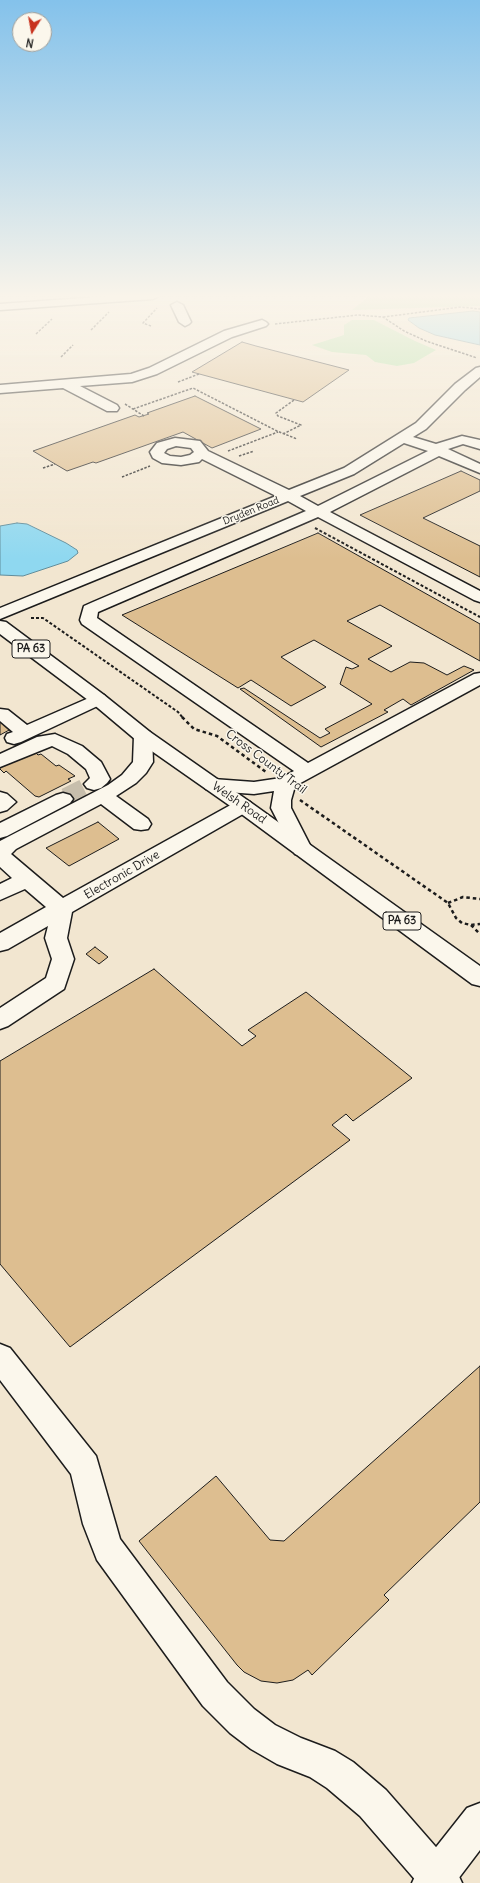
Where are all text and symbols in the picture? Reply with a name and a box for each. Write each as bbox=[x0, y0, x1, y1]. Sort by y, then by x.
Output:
north arrow bbox=[12, 12, 52, 52]
text: N bbox=[25, 35, 35, 50]
street label: Dryden Road bbox=[221, 494, 281, 528]
road number: PA 63 bbox=[12, 640, 50, 658]
street label: Cross County Trail bbox=[223, 727, 309, 797]
street label: Welsh Road bbox=[209, 779, 269, 827]
street label: Electronic Drive bbox=[82, 848, 162, 902]
road number: PA 63 bbox=[383, 912, 421, 930]

